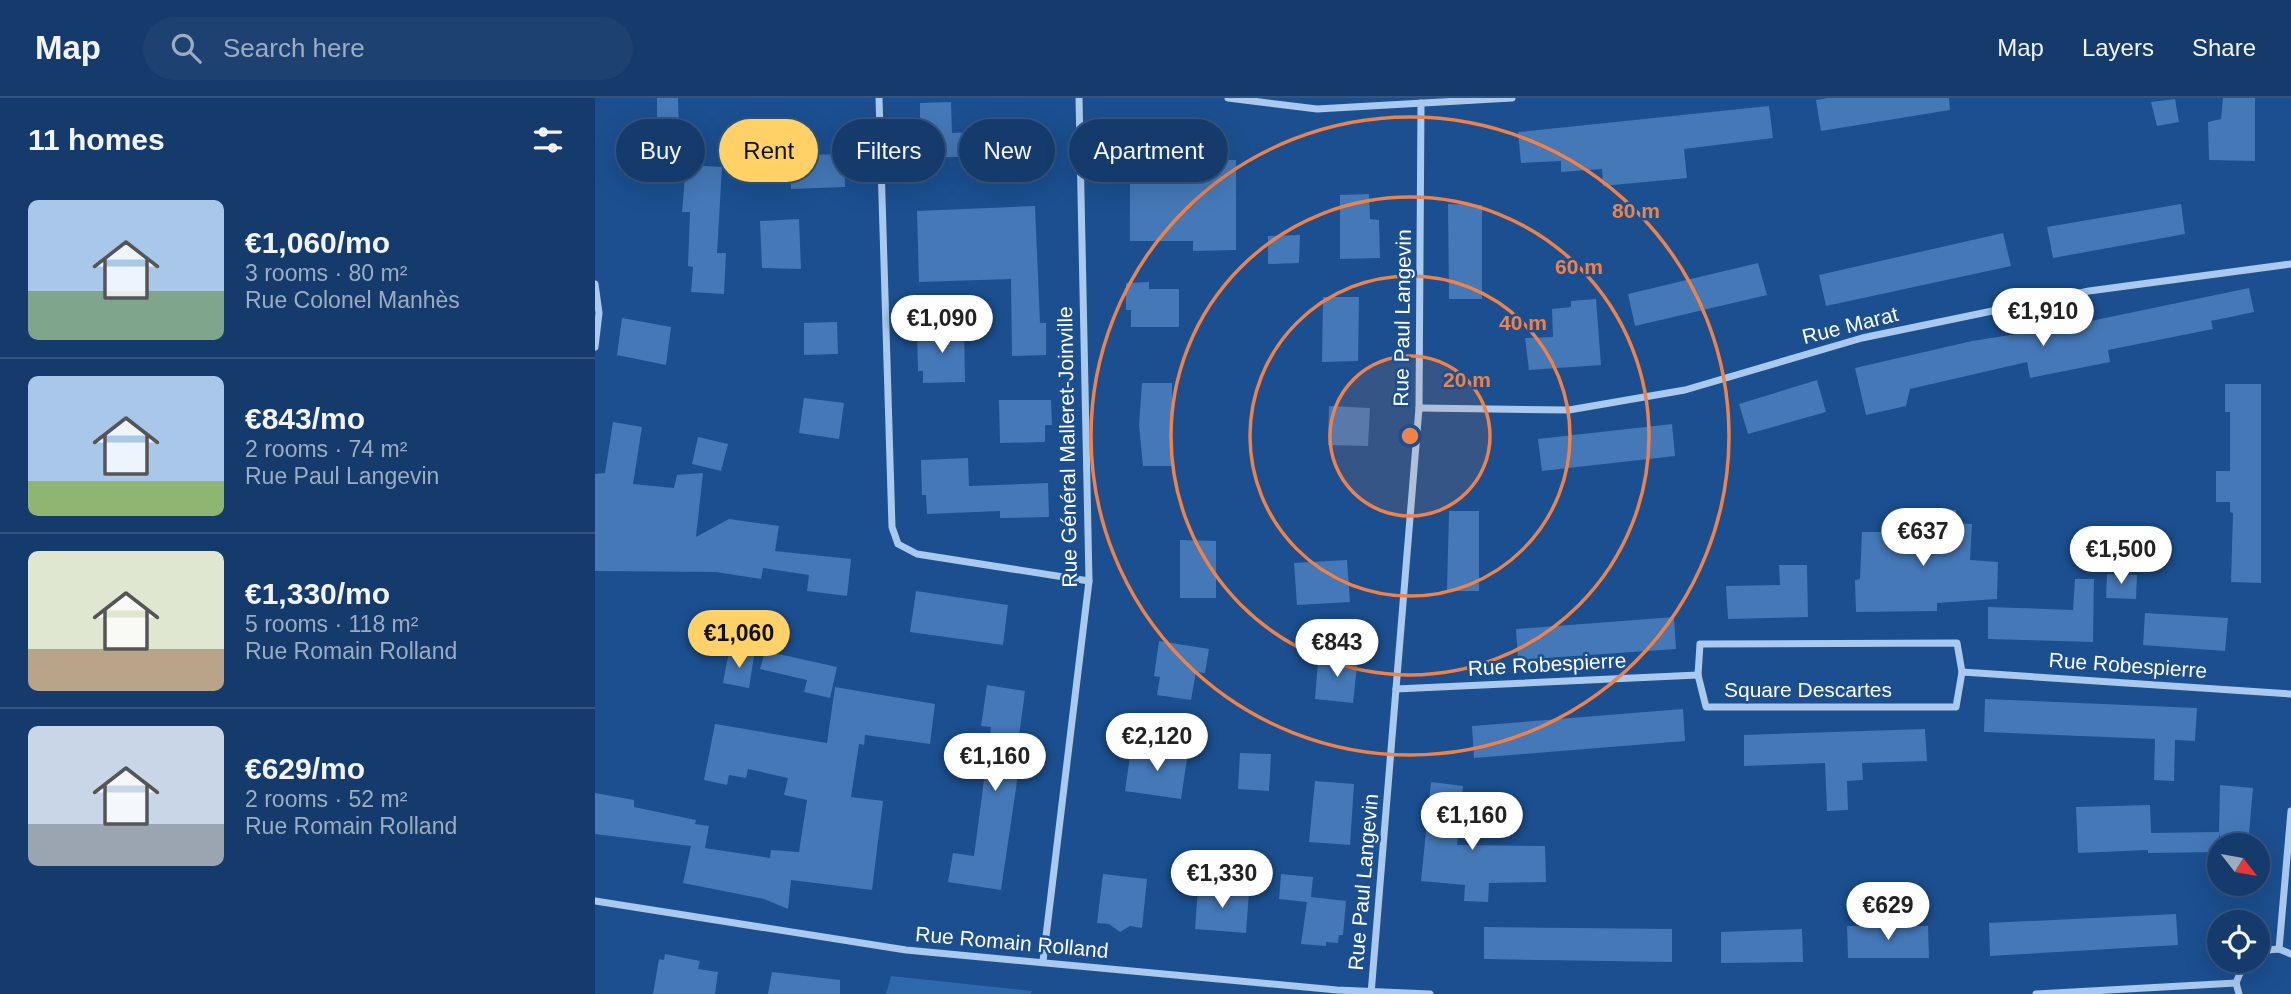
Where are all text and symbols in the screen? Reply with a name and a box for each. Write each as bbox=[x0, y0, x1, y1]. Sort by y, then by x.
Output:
search box bbox=[143, 17, 633, 80]
text: Map bbox=[35, 29, 101, 66]
icon: search bbox=[167, 29, 205, 67]
text: Search here bbox=[223, 33, 365, 63]
text: Map bbox=[1997, 34, 2044, 61]
text: Layers bbox=[2082, 34, 2154, 61]
text: Share bbox=[2192, 34, 2256, 61]
chip: Buy bbox=[616, 119, 705, 182]
chip: Rent bbox=[719, 119, 818, 182]
chip: Filters bbox=[832, 119, 945, 182]
chip: New bbox=[959, 119, 1055, 182]
chip: Apartment bbox=[1069, 119, 1228, 182]
icon: filters bbox=[529, 121, 567, 159]
text: 11 homes bbox=[28, 123, 165, 156]
text: 80 m bbox=[1612, 199, 1660, 222]
text: €1,060/mo bbox=[245, 226, 390, 259]
icon: home bbox=[84, 228, 168, 312]
street label: Rue Paul Langevin bbox=[1389, 229, 1415, 407]
text: 60 m bbox=[1555, 255, 1603, 278]
text: 3 rooms · 80 m² bbox=[245, 260, 407, 286]
text: Rue Colonel Manhès bbox=[245, 287, 460, 313]
pin: €1,910 bbox=[1986, 288, 2100, 348]
pin: €1,090 bbox=[885, 296, 999, 355]
text: €1,910 bbox=[2008, 298, 2078, 324]
street label: Rue Marat bbox=[1800, 302, 1901, 348]
text: €1,090 bbox=[907, 305, 977, 331]
street label: Rue Général Malleret-Joinville bbox=[1053, 306, 1081, 588]
text: 40 m bbox=[1499, 311, 1547, 334]
text: 20 m bbox=[1443, 368, 1491, 391]
text: €843/mo bbox=[245, 402, 365, 435]
icon: home bbox=[84, 404, 168, 488]
centre of rings bbox=[1398, 424, 1422, 448]
text: 2 rooms · 74 m² bbox=[245, 436, 407, 462]
text: Rue Paul Langevin bbox=[245, 463, 439, 489]
pin: €637 bbox=[1882, 508, 1964, 568]
text: €637 bbox=[1897, 518, 1949, 544]
pin: €1,500 bbox=[2064, 526, 2178, 586]
text: €1,500 bbox=[2086, 536, 2156, 562]
text: €1,330/mo bbox=[245, 577, 390, 610]
icon: home bbox=[84, 579, 168, 663]
pin: €1,060 bbox=[682, 610, 796, 670]
text: 5 rooms · 118 m² bbox=[245, 611, 418, 637]
text: €1,060 bbox=[704, 620, 774, 646]
pin: €843 bbox=[1296, 620, 1378, 679]
text: €843 bbox=[1311, 629, 1363, 655]
text: Rue Romain Rolland bbox=[245, 638, 457, 664]
street label: Rue Robespierre bbox=[1467, 648, 1627, 680]
street label: Rue Robespierre bbox=[2048, 648, 2208, 682]
street label: Square Descartes bbox=[1724, 678, 1892, 701]
pin: €2,120 bbox=[1100, 714, 1214, 773]
text: €2,120 bbox=[1122, 723, 1192, 749]
pin: €1,160 bbox=[938, 734, 1052, 793]
text: €1,160 bbox=[960, 743, 1030, 769]
text: €629/mo bbox=[245, 752, 365, 785]
icon: home bbox=[84, 754, 168, 838]
text: 2 rooms · 52 m² bbox=[245, 786, 407, 812]
pin: €1,160 bbox=[1415, 792, 1529, 852]
street label: Rue Paul Langevin bbox=[1344, 793, 1382, 971]
text: €1,160 bbox=[1437, 802, 1507, 828]
text: Rue Romain Rolland bbox=[245, 813, 457, 839]
north arrow bbox=[2207, 833, 2270, 896]
map controls bbox=[2207, 833, 2270, 973]
pin: €1,330 bbox=[1165, 850, 1279, 910]
text: €1,330 bbox=[1187, 860, 1257, 886]
pin: €629 bbox=[1847, 882, 1929, 942]
text: €629 bbox=[1862, 892, 1914, 918]
button: locate bbox=[2207, 910, 2270, 973]
street label: Rue Romain Rolland bbox=[914, 922, 1110, 962]

